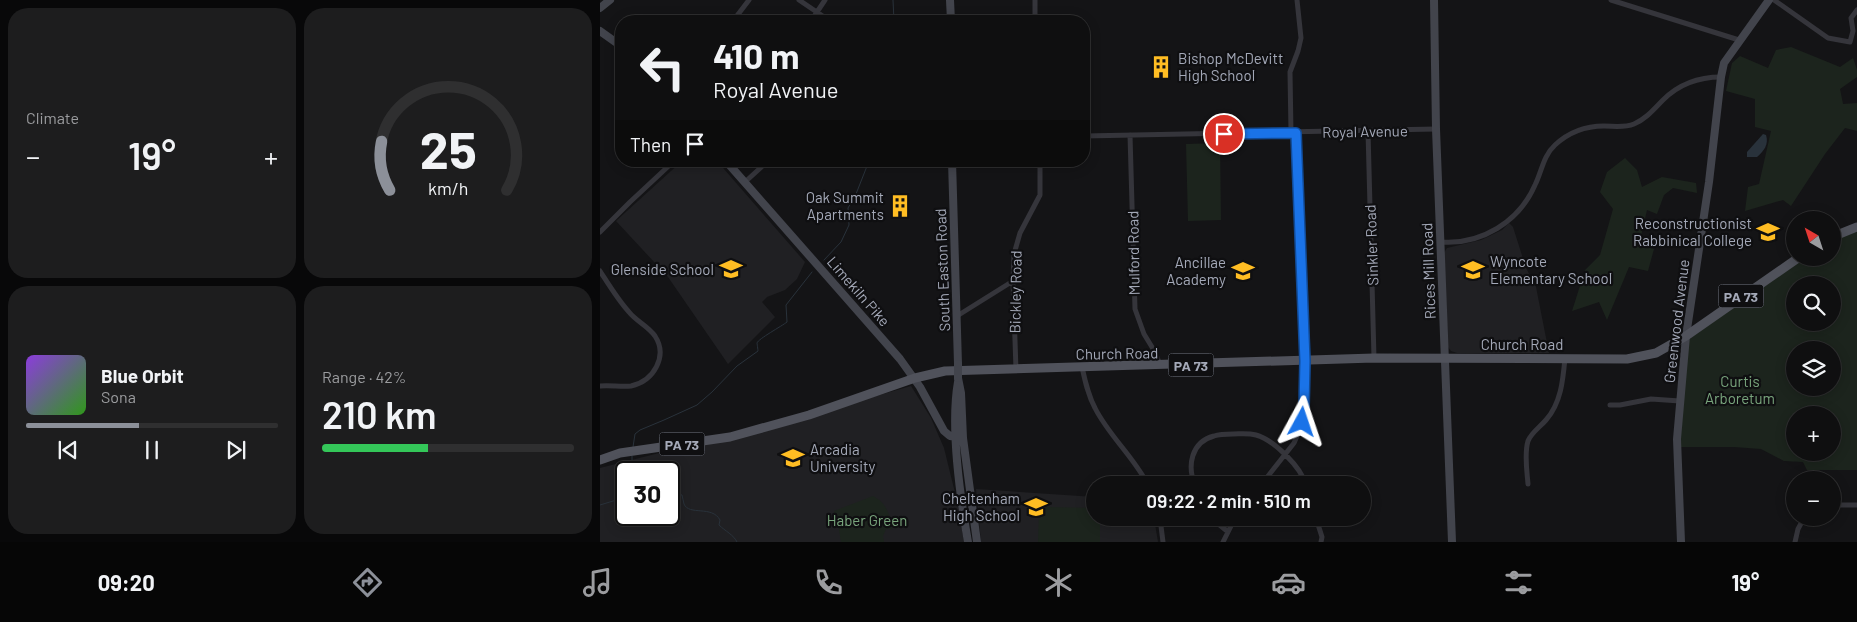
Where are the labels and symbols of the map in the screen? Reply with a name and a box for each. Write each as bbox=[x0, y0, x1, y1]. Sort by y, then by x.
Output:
place label: Bishop McDevitt High School bbox=[1178, 49, 1283, 84]
building icon: Bishop McDevitt High School bbox=[1148, 54, 1174, 80]
pin bbox=[1203, 113, 1245, 155]
street label: Royal Avenue bbox=[1322, 121, 1408, 141]
place label: Oak Summit Apartments bbox=[806, 188, 884, 223]
building icon: Oak Summit Apartments bbox=[887, 193, 913, 219]
street label: Sinkler Road bbox=[1361, 204, 1381, 286]
street label: South Easton Road bbox=[931, 208, 953, 332]
street label: Mulford Road bbox=[1123, 210, 1143, 296]
north arrow bbox=[1786, 211, 1841, 266]
place label: Reconstructionist Rabbinical College bbox=[1633, 214, 1752, 249]
school or university icon: Reconstructionist Rabbinical College bbox=[1755, 219, 1781, 245]
street label: Rices Mill Road bbox=[1417, 222, 1439, 320]
street label: Bickley Road bbox=[1005, 250, 1025, 334]
street label: Limekiln Pike bbox=[824, 252, 894, 330]
place label: Wyncote Elementary School bbox=[1490, 252, 1612, 287]
place label: Ancillae Academy bbox=[1166, 253, 1226, 288]
school or university icon: Glenside School bbox=[718, 256, 744, 282]
school or university icon: Wyncote Elementary School bbox=[1460, 257, 1486, 283]
school or university icon: Ancillae Academy bbox=[1230, 258, 1256, 284]
street label: Greenwood Avenue bbox=[1659, 258, 1693, 384]
place label: Glenside School bbox=[611, 260, 714, 278]
road number: PA 73 bbox=[1718, 284, 1764, 308]
street label: Church Road bbox=[1481, 335, 1563, 353]
street label: Church Road bbox=[1076, 343, 1158, 363]
road number: PA 73 bbox=[1168, 354, 1214, 376]
park label: Curtis Arboretum bbox=[1705, 372, 1775, 407]
position arrow bbox=[1275, 395, 1327, 447]
road number: PA 73 bbox=[659, 432, 704, 456]
place label: Arcadia University bbox=[810, 440, 875, 475]
school or university icon: Arcadia University bbox=[780, 445, 806, 471]
speed limit sign: 30 bbox=[615, 461, 680, 526]
place label: Cheltenham High School bbox=[942, 489, 1020, 524]
school or university icon: Cheltenham High School bbox=[1023, 494, 1049, 520]
park label: Haber Green bbox=[827, 511, 907, 529]

